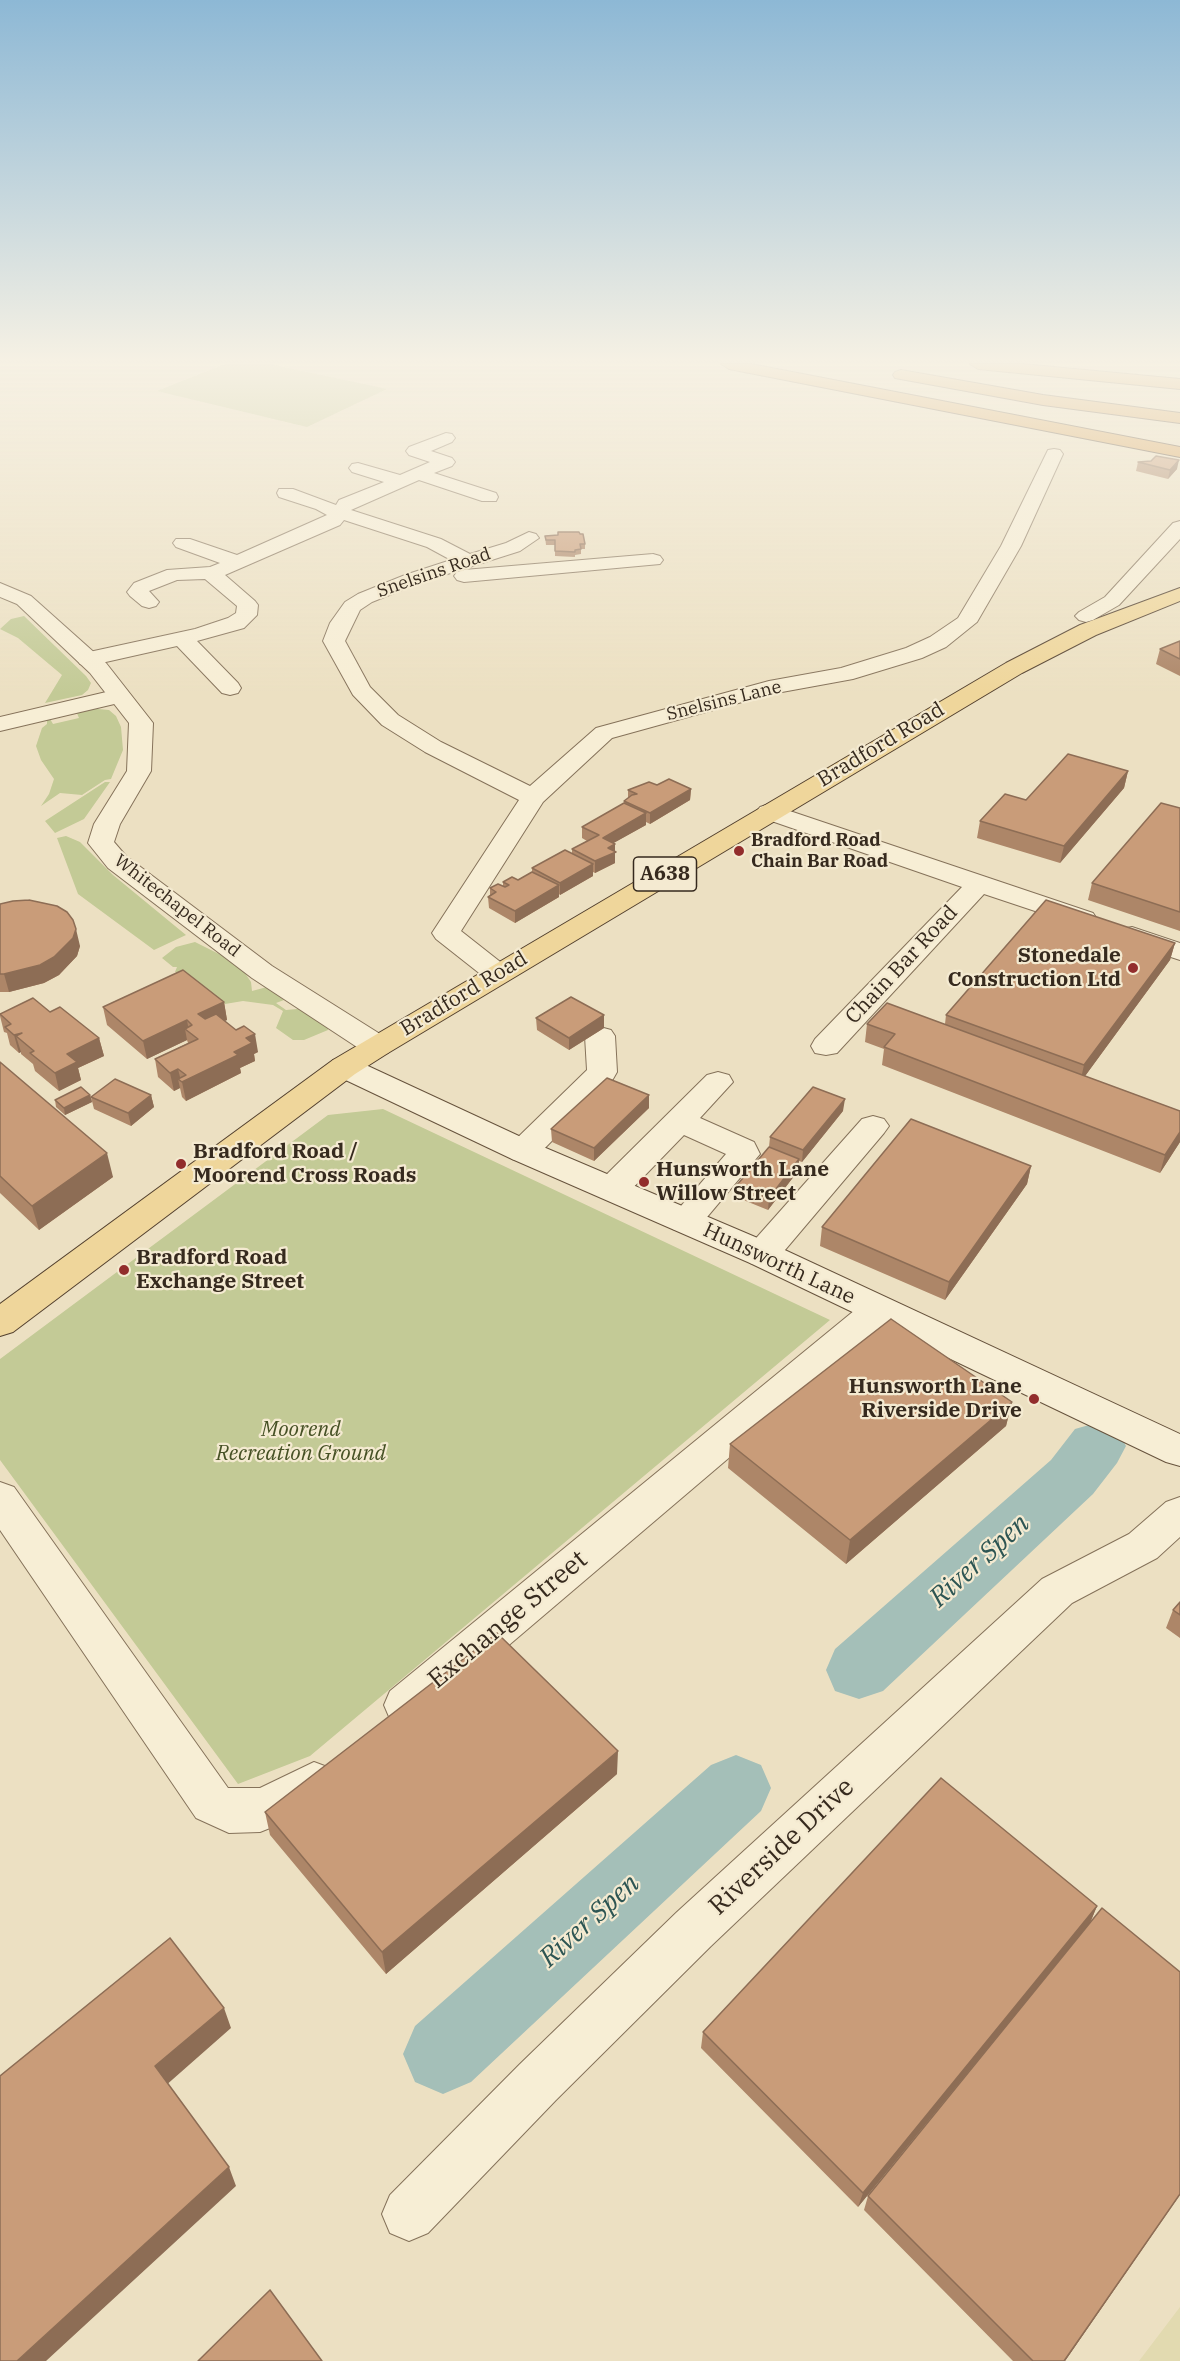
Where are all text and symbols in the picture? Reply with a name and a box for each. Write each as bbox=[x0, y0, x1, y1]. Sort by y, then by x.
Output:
street label: Snelsins Road bbox=[374, 543, 494, 603]
street label: Snelsins Lane bbox=[664, 676, 784, 726]
street label: Bradford Road bbox=[813, 697, 949, 793]
place label: Bradford Road Chain Bar Road bbox=[751, 830, 888, 872]
marker: Bradford Road Chain Bar Road bbox=[732, 844, 746, 858]
street label: Whitechapel Road bbox=[110, 850, 244, 962]
road number: A638 bbox=[634, 857, 696, 891]
street label: Chain Bar Road bbox=[841, 900, 963, 1030]
place label: Stonedale Construction Ltd bbox=[947, 943, 1121, 993]
street label: Bradford Road bbox=[396, 946, 532, 1042]
marker: Stonedale Construction Ltd bbox=[1126, 961, 1140, 975]
place label: Bradford Road / Moorend Cross Roads bbox=[193, 1139, 416, 1189]
marker: Bradford Road / Moorend Cross Roads bbox=[174, 1157, 188, 1171]
place label: Hunsworth Lane Willow Street bbox=[656, 1157, 829, 1207]
marker: Hunsworth Lane Willow Street bbox=[637, 1175, 651, 1189]
street label: Hunsworth Lane bbox=[699, 1218, 859, 1310]
place label: Bradford Road Exchange Street bbox=[136, 1245, 304, 1295]
marker: Bradford Road Exchange Street bbox=[117, 1263, 131, 1277]
place label: Hunsworth Lane Riverside Drive bbox=[849, 1374, 1022, 1424]
marker: Hunsworth Lane Riverside Drive bbox=[1027, 1392, 1041, 1406]
park label: Moorend Recreation Ground bbox=[216, 1417, 386, 1467]
water label: River Spen bbox=[923, 1508, 1037, 1614]
street label: Exchange Street bbox=[422, 1544, 594, 1696]
street label: Riverside Drive bbox=[703, 1772, 861, 1922]
water label: River Spen bbox=[533, 1868, 647, 1974]

